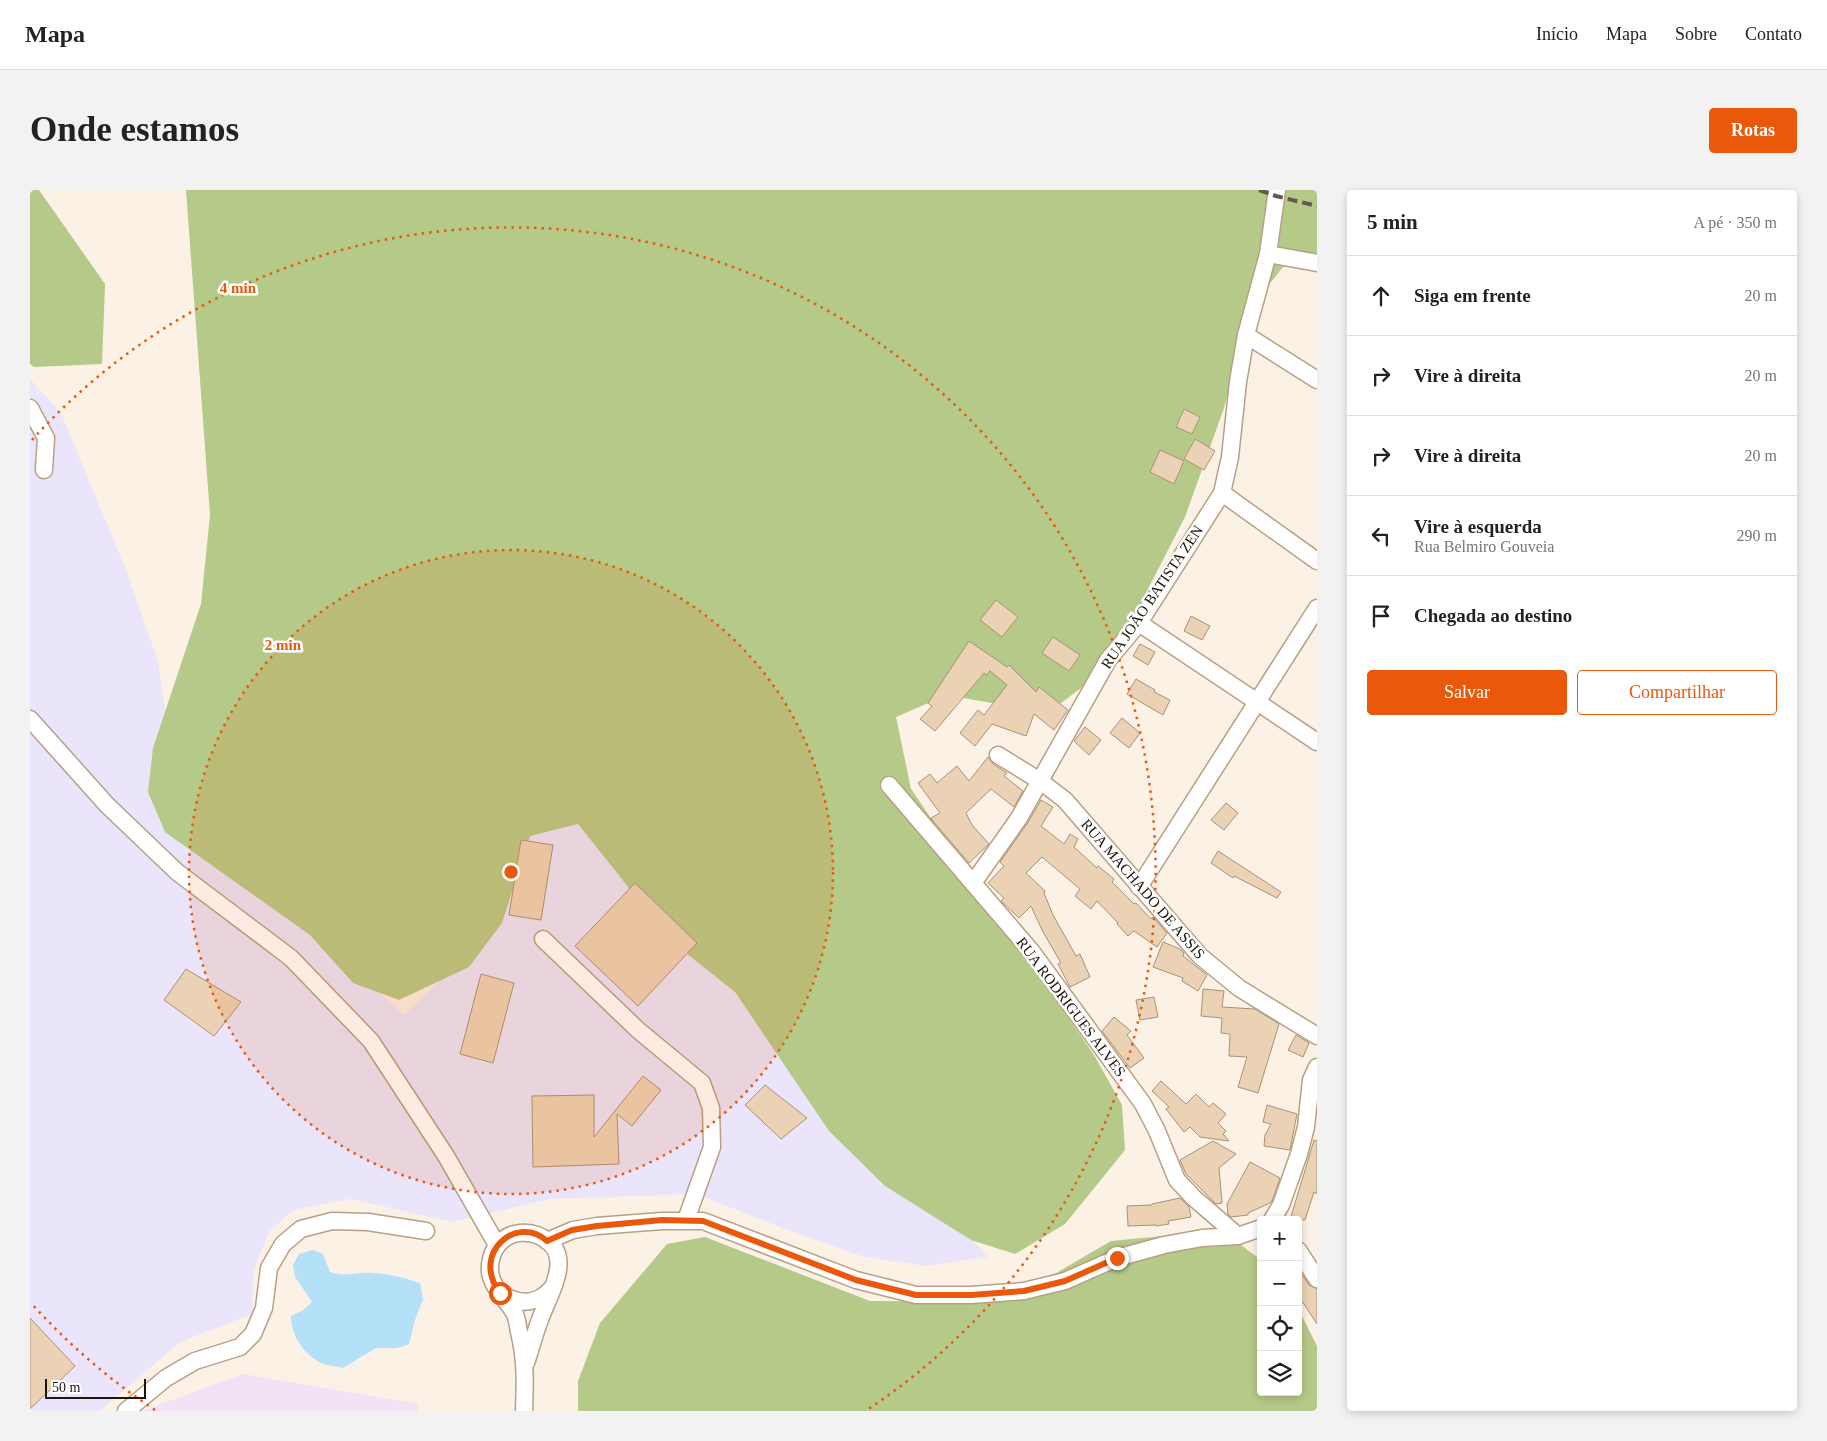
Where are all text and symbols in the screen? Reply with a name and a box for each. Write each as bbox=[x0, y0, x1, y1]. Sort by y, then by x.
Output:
text: Mapa bbox=[25, 21, 85, 47]
text: Início bbox=[1536, 24, 1578, 44]
text: Mapa bbox=[1606, 24, 1647, 44]
text: Sobre bbox=[1675, 24, 1717, 44]
text: Contato bbox=[1745, 24, 1802, 44]
button: Rotas bbox=[1709, 108, 1797, 153]
text: Onde estamos bbox=[30, 110, 239, 149]
text: 5 min bbox=[1367, 210, 1418, 234]
text: A pé · 350 m bbox=[1693, 214, 1777, 231]
text: 4 min bbox=[220, 280, 257, 296]
icon: ahead bbox=[1367, 282, 1395, 310]
text: Siga em frente bbox=[1414, 285, 1531, 306]
text: 20 m bbox=[1745, 287, 1777, 304]
icon: right bbox=[1367, 362, 1395, 390]
text: Vire à direita bbox=[1414, 365, 1521, 386]
text: 20 m bbox=[1745, 367, 1777, 384]
icon: right bbox=[1367, 442, 1395, 470]
text: Vire à direita bbox=[1414, 445, 1521, 466]
text: 20 m bbox=[1745, 447, 1777, 464]
text: Vire à esquerda bbox=[1414, 516, 1542, 537]
street label: RUA JOÃO BATISTA ZEN bbox=[1098, 522, 1206, 672]
icon: left bbox=[1367, 522, 1395, 550]
text: 290 m bbox=[1737, 527, 1777, 544]
text: Rua Belmiro Gouveia bbox=[1414, 538, 1554, 555]
icon: arrive bbox=[1367, 602, 1395, 630]
text: Chegada ao destino bbox=[1414, 605, 1572, 626]
text: 2 min bbox=[265, 637, 302, 653]
button: Salvar bbox=[1367, 670, 1567, 715]
button: Compartilhar bbox=[1577, 670, 1777, 715]
street label: RUA MACHADO DE ASSIS bbox=[1078, 816, 1208, 962]
centre of rings bbox=[502, 863, 520, 881]
street label: RUA RODRIGUES ALVES bbox=[1013, 934, 1129, 1080]
map controls bbox=[1257, 1216, 1302, 1396]
button: + bbox=[1257, 1216, 1302, 1261]
route end bbox=[1106, 1247, 1129, 1270]
button: − bbox=[1257, 1261, 1302, 1306]
route start bbox=[489, 1282, 512, 1305]
button: locate bbox=[1257, 1306, 1302, 1351]
button: layers bbox=[1257, 1351, 1302, 1396]
scale bar bbox=[45, 1376, 146, 1399]
text: 50 m bbox=[52, 1380, 80, 1395]

